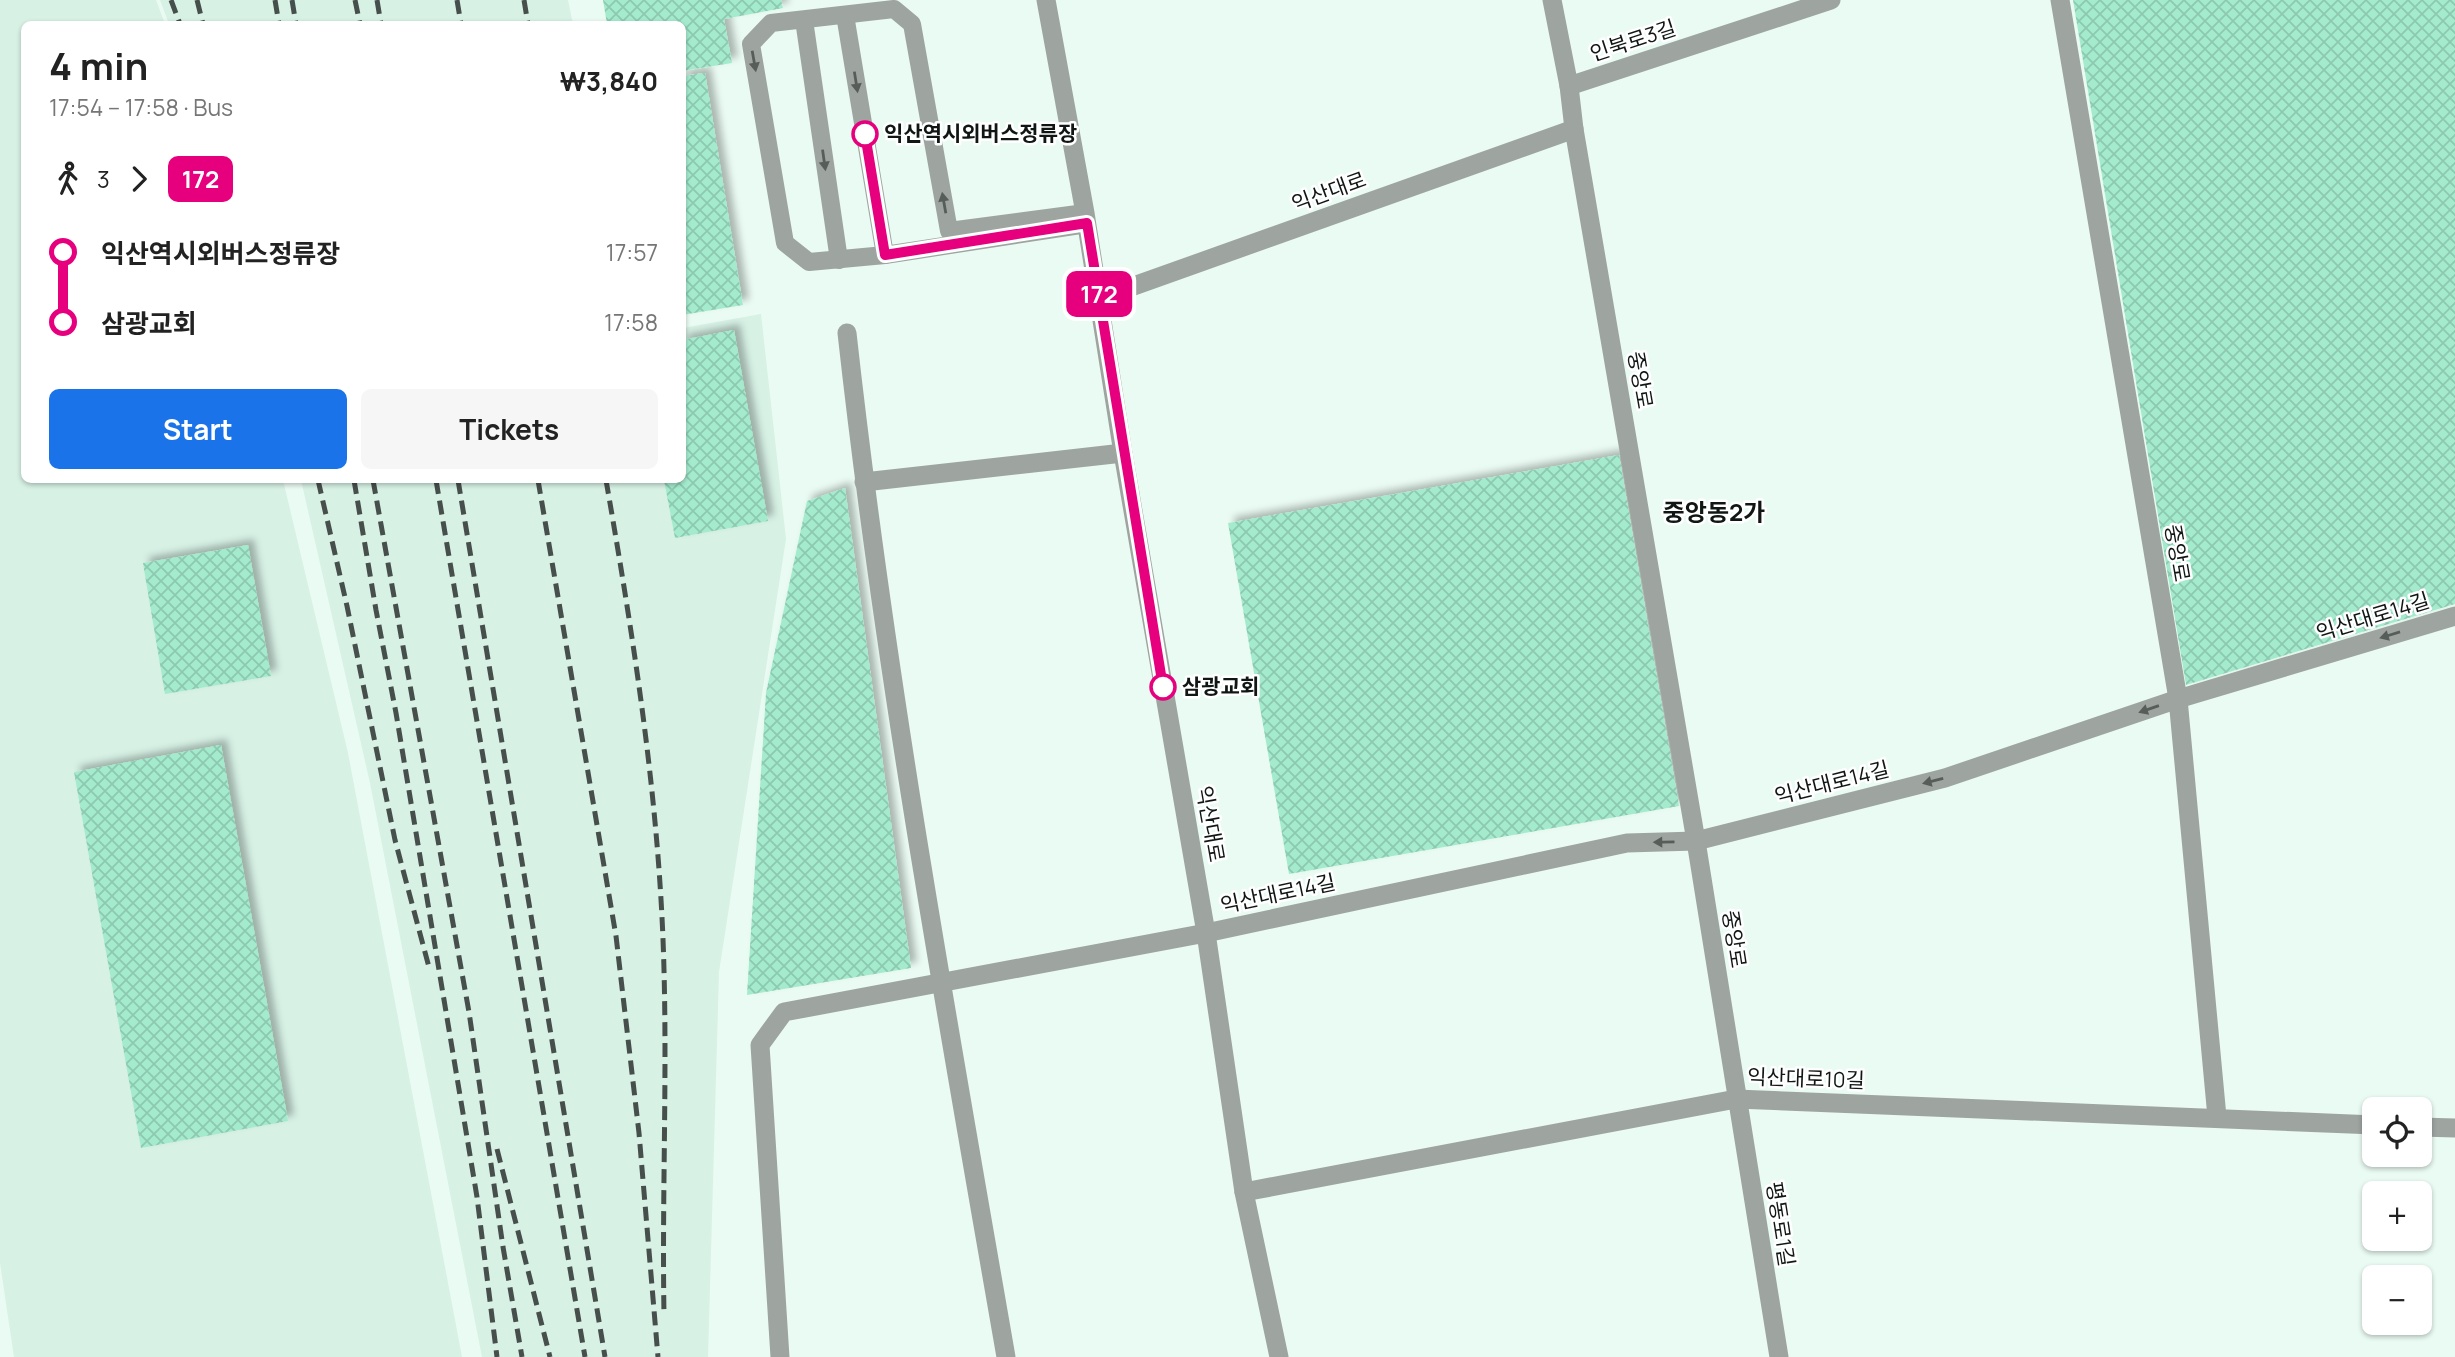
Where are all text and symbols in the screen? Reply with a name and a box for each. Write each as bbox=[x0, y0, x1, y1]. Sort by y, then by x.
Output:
street label: 인북로3길 bbox=[1586, 13, 1679, 67]
text: 4 min bbox=[49, 39, 148, 91]
one-way arrow bbox=[749, 50, 760, 72]
text: ₩3,840 bbox=[560, 63, 658, 99]
one-way arrow bbox=[851, 71, 862, 93]
text: 17:54 – 17:58 · Bus bbox=[49, 91, 233, 123]
place label: 익산역시외버스정류장 bbox=[884, 119, 1077, 147]
marker: 익산역시외버스정류장 bbox=[852, 121, 878, 147]
one-way arrow bbox=[819, 149, 830, 171]
icon: walk bbox=[49, 160, 87, 198]
icon: forward bbox=[120, 160, 158, 198]
text: 172 bbox=[182, 162, 219, 195]
text: 3 bbox=[97, 163, 110, 195]
street label: 익산대로 bbox=[1288, 165, 1370, 217]
one-way arrow bbox=[938, 192, 949, 214]
text: 익산역시외버스정류장 bbox=[101, 235, 340, 271]
text: 17:57 bbox=[606, 236, 658, 268]
line badge: 172 bbox=[1059, 271, 1139, 317]
text: 172 bbox=[1080, 277, 1118, 310]
text: 삼광교회 bbox=[101, 305, 197, 341]
text: 17:58 bbox=[604, 306, 658, 338]
street label: 중앙로 bbox=[1622, 349, 1660, 411]
button: Start bbox=[49, 389, 347, 469]
button: Tickets bbox=[361, 389, 658, 469]
district label: 중앙동2가 bbox=[1663, 495, 1765, 528]
street label: 중앙로 bbox=[2159, 522, 2197, 584]
street label: 익산대로14길 bbox=[2313, 586, 2433, 647]
one-way arrow bbox=[2379, 631, 2400, 641]
place label: 삼광교회 bbox=[1182, 672, 1259, 700]
marker: 삼광교회 bbox=[1150, 674, 1176, 700]
one-way arrow bbox=[2138, 704, 2159, 715]
street label: 익산대로14길 bbox=[1772, 754, 1892, 810]
one-way arrow bbox=[1922, 776, 1944, 787]
street label: 익산대로 bbox=[1190, 783, 1231, 864]
one-way arrow bbox=[1653, 836, 1675, 848]
street label: 익산대로14길 bbox=[1218, 867, 1338, 919]
street label: 중앙로 bbox=[1717, 908, 1753, 970]
street label: 익산대로10길 bbox=[1747, 1062, 1865, 1094]
map controls bbox=[2362, 1097, 2432, 1335]
button: locate bbox=[2362, 1097, 2432, 1167]
street label: 평동로1길 bbox=[1760, 1179, 1802, 1268]
button: + bbox=[2362, 1181, 2432, 1251]
button: − bbox=[2362, 1265, 2432, 1335]

